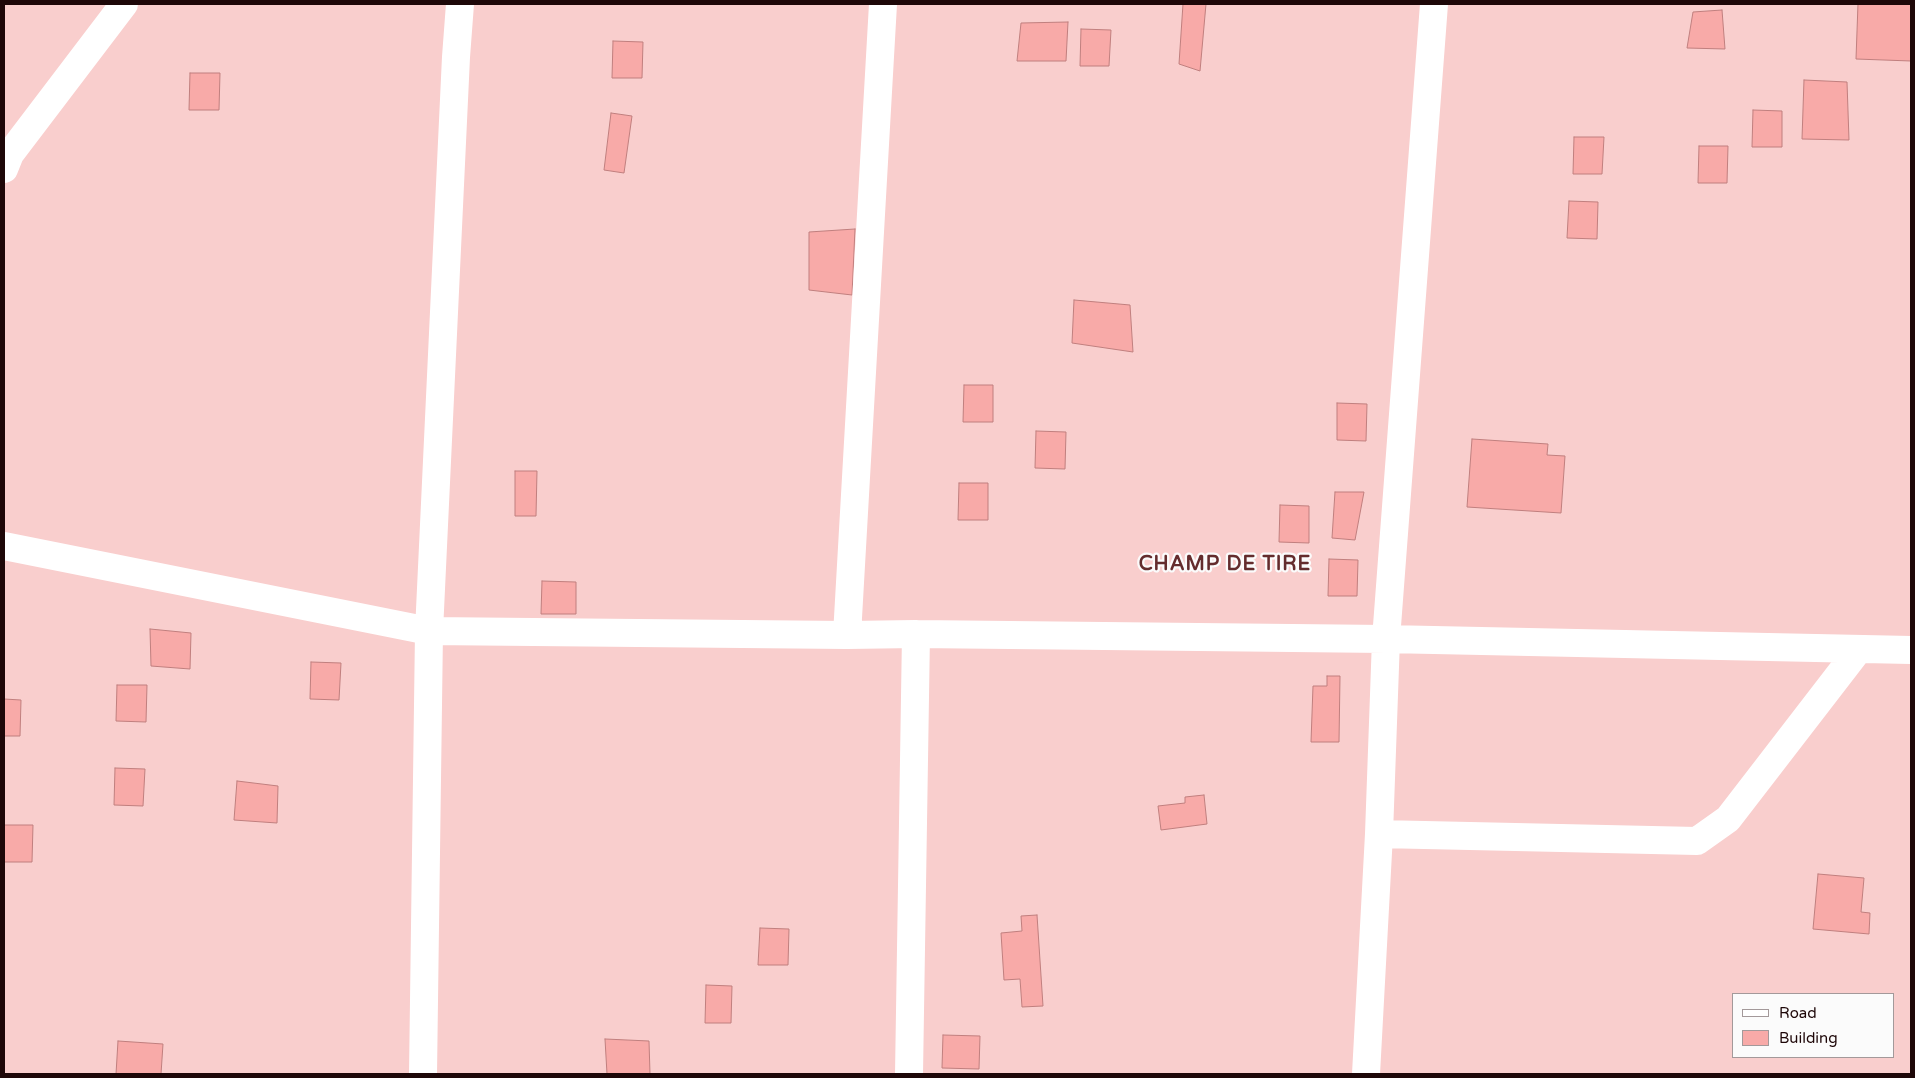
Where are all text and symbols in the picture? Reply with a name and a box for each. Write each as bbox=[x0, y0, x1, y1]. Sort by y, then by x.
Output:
district label: CHAMP DE TIRE bbox=[1137, 553, 1313, 577]
legend bbox=[1732, 993, 1895, 1058]
text: Road bbox=[1779, 1004, 1817, 1022]
text: Building bbox=[1779, 1029, 1838, 1047]

